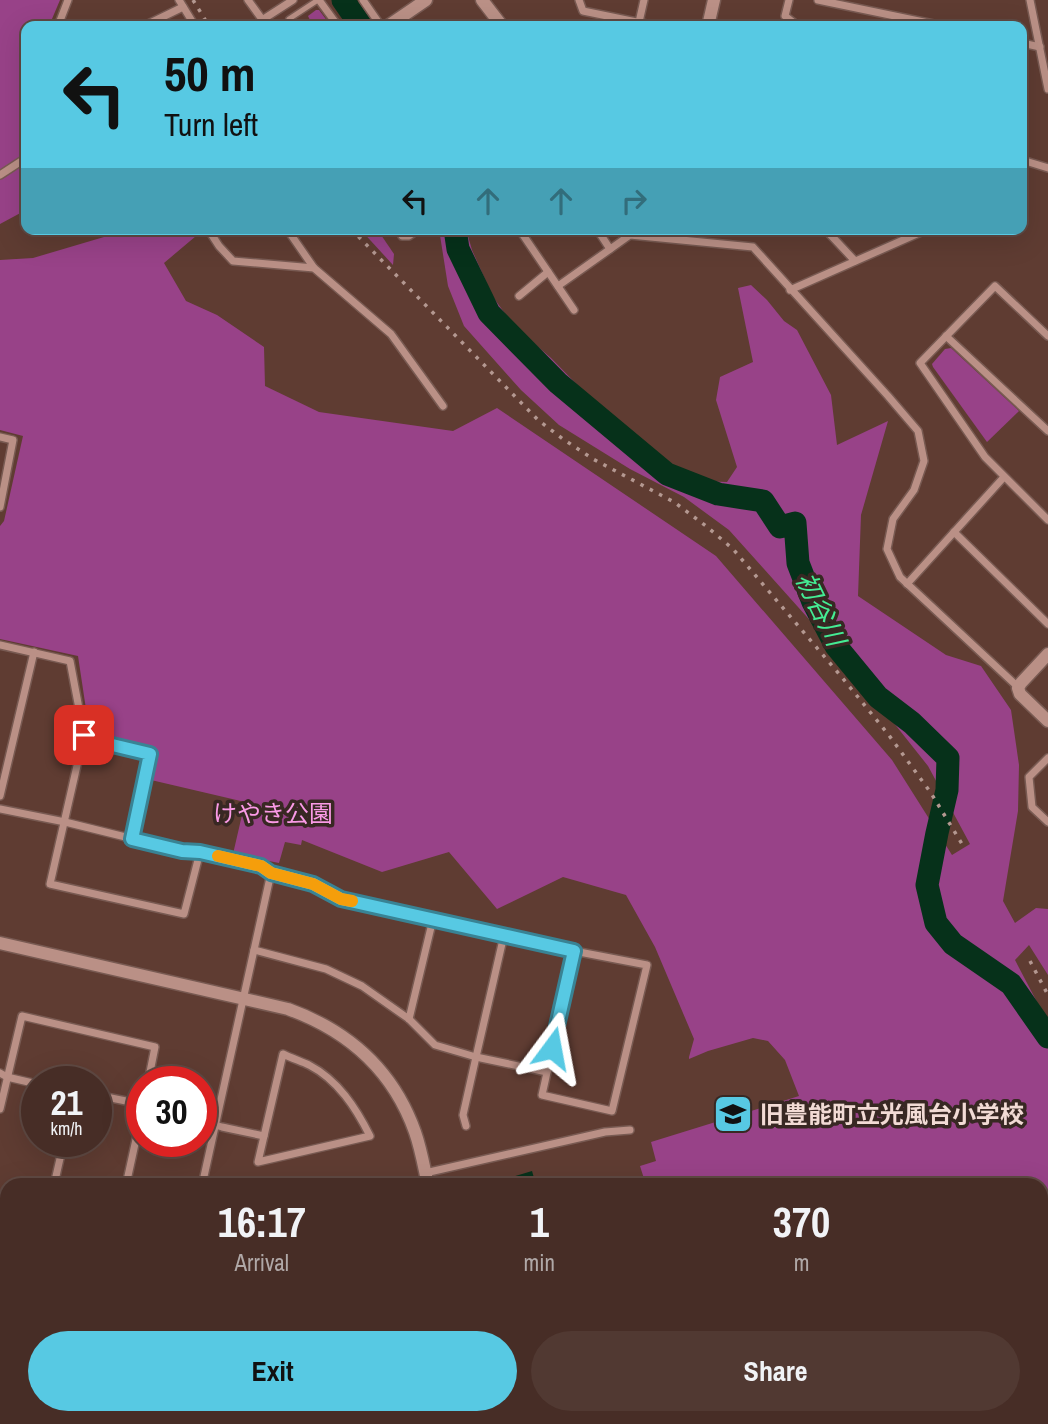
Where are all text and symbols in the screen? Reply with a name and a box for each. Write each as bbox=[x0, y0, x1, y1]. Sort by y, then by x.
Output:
text: 50 m bbox=[164, 40, 256, 106]
icon: left bbox=[49, 49, 140, 140]
text: Turn left bbox=[164, 103, 258, 146]
icon: left bbox=[396, 182, 434, 220]
icon: ahead bbox=[469, 182, 507, 220]
icon: ahead bbox=[542, 182, 580, 220]
icon: right bbox=[615, 182, 653, 220]
water label: 初谷川 bbox=[788, 566, 855, 654]
pin bbox=[54, 705, 114, 765]
icon: arrive bbox=[65, 716, 103, 754]
park label: けやき公園 bbox=[213, 797, 333, 829]
position arrow bbox=[515, 1011, 589, 1085]
speed limit sign: 30 bbox=[126, 1066, 217, 1157]
text: 21 bbox=[51, 1079, 82, 1126]
school or university icon: 旧豊能町立光風台小学校 bbox=[712, 1093, 754, 1135]
place label: 旧豊能町立光風台小学校 bbox=[760, 1098, 1024, 1130]
text: km/h bbox=[51, 1116, 83, 1141]
text: 16:17 bbox=[218, 1194, 306, 1250]
text: 1 bbox=[530, 1194, 549, 1250]
text: 370 bbox=[773, 1194, 830, 1250]
text: Arrival bbox=[235, 1247, 289, 1278]
text: min bbox=[524, 1247, 555, 1278]
text: m bbox=[794, 1247, 809, 1278]
button: Exit bbox=[28, 1331, 517, 1411]
button: Share bbox=[531, 1331, 1020, 1411]

